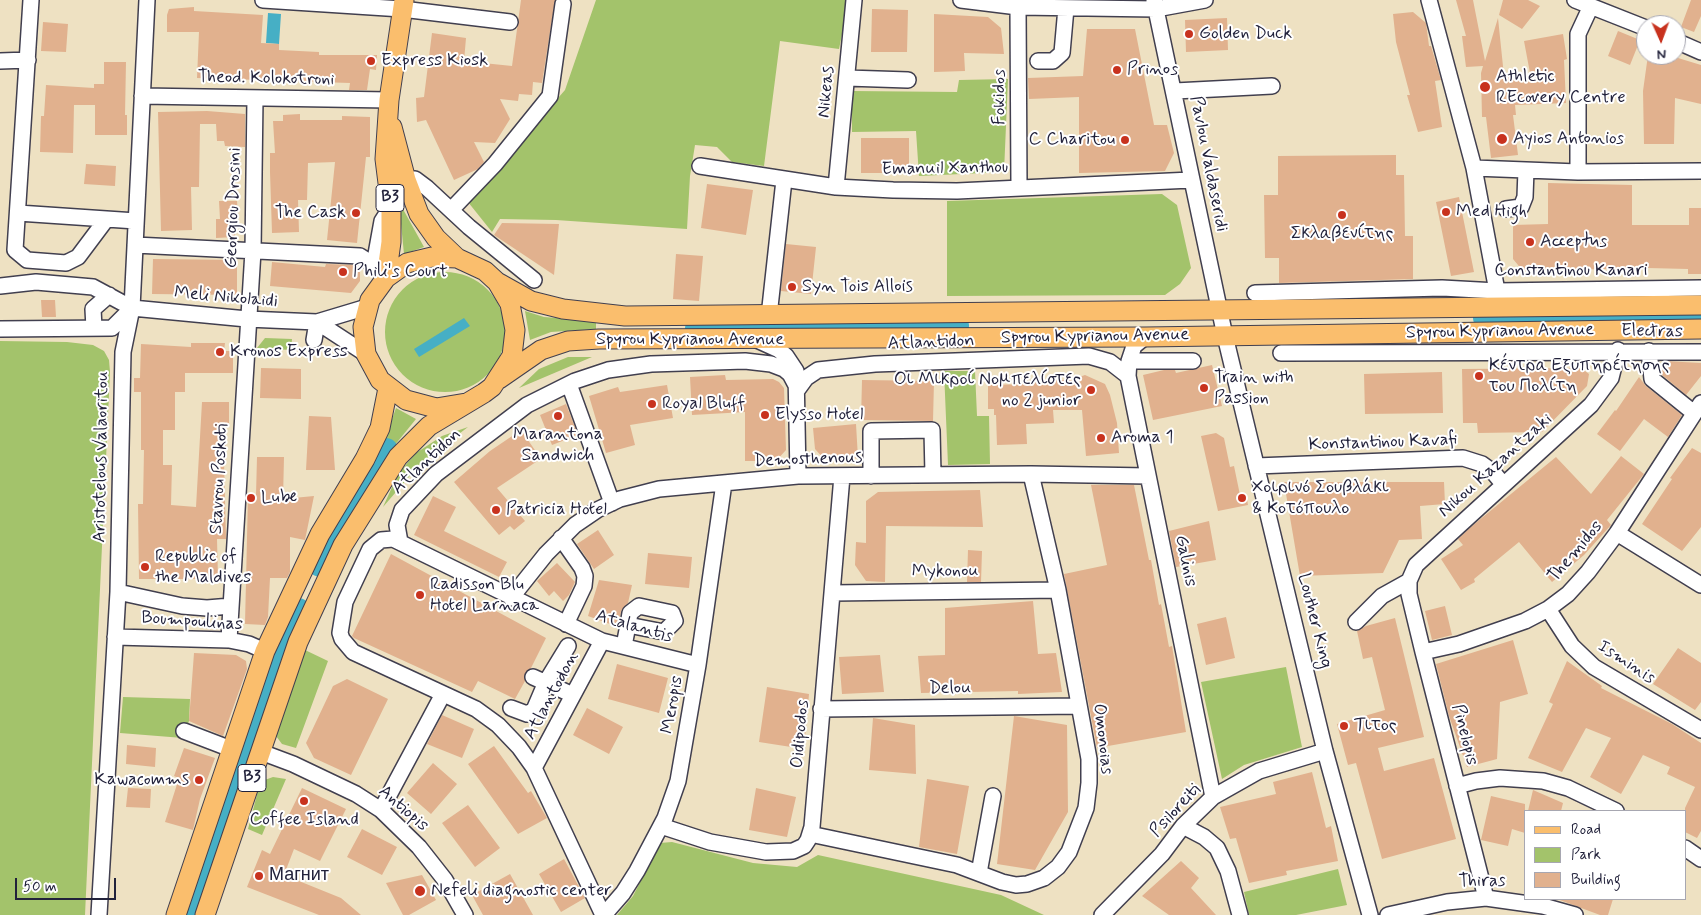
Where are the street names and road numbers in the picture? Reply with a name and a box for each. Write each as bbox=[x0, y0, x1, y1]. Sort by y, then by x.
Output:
street label: Nikeas bbox=[814, 65, 840, 119]
street label: Theod. Kolokotroni bbox=[197, 67, 335, 91]
street label: Fokidos bbox=[989, 69, 1011, 125]
street label: Pavlou Valdaseridi bbox=[1184, 94, 1232, 234]
street label: Georgiou Drosini bbox=[221, 147, 247, 269]
street label: Emanuil Xanthou bbox=[882, 157, 1008, 181]
road number: B3 bbox=[376, 184, 404, 212]
street label: Constantinou Kanari bbox=[1494, 260, 1648, 282]
street label: Meli Nikolaidi bbox=[173, 283, 279, 313]
street label: Spyrou Kyprianou Avenue bbox=[1406, 320, 1594, 344]
street label: Electras bbox=[1621, 321, 1683, 343]
street label: Spyrou Kyprianou Avenue bbox=[1001, 325, 1189, 349]
street label: Spyrou Kyprianou Avenue bbox=[596, 329, 784, 351]
street label: Atlantidon bbox=[887, 331, 975, 355]
street label: Aristotelous Valaoritou bbox=[90, 371, 114, 543]
street label: Nikou Kazantzaki bbox=[1435, 409, 1557, 523]
street label: Stavrou Poskoti bbox=[206, 423, 234, 535]
street label: Atlantidon bbox=[388, 424, 466, 500]
street label: Konstantinou Kavafi bbox=[1308, 430, 1458, 456]
street label: Demosthenous bbox=[753, 447, 863, 473]
street label: Themidos bbox=[1544, 517, 1608, 587]
street label: Galinis bbox=[1169, 533, 1201, 589]
street label: Mykonou bbox=[911, 561, 979, 583]
street label: Louther King bbox=[1292, 571, 1336, 671]
street label: Atalantis bbox=[593, 606, 675, 648]
street label: Boumpoulinas bbox=[140, 608, 244, 636]
street label: Isminis bbox=[1593, 636, 1659, 690]
street label: Atlantodon bbox=[520, 648, 584, 744]
street label: Meropis bbox=[657, 674, 689, 736]
street label: Delou bbox=[929, 678, 971, 700]
street label: Oidipodos bbox=[787, 699, 815, 769]
street label: Omonoias bbox=[1087, 702, 1117, 776]
street label: Pinelopis bbox=[1446, 702, 1482, 768]
road number: B3 bbox=[238, 764, 266, 791]
street label: Psiloreiti bbox=[1146, 780, 1206, 842]
street label: Antiopis bbox=[373, 781, 433, 837]
street label: Thiras bbox=[1458, 871, 1506, 893]

